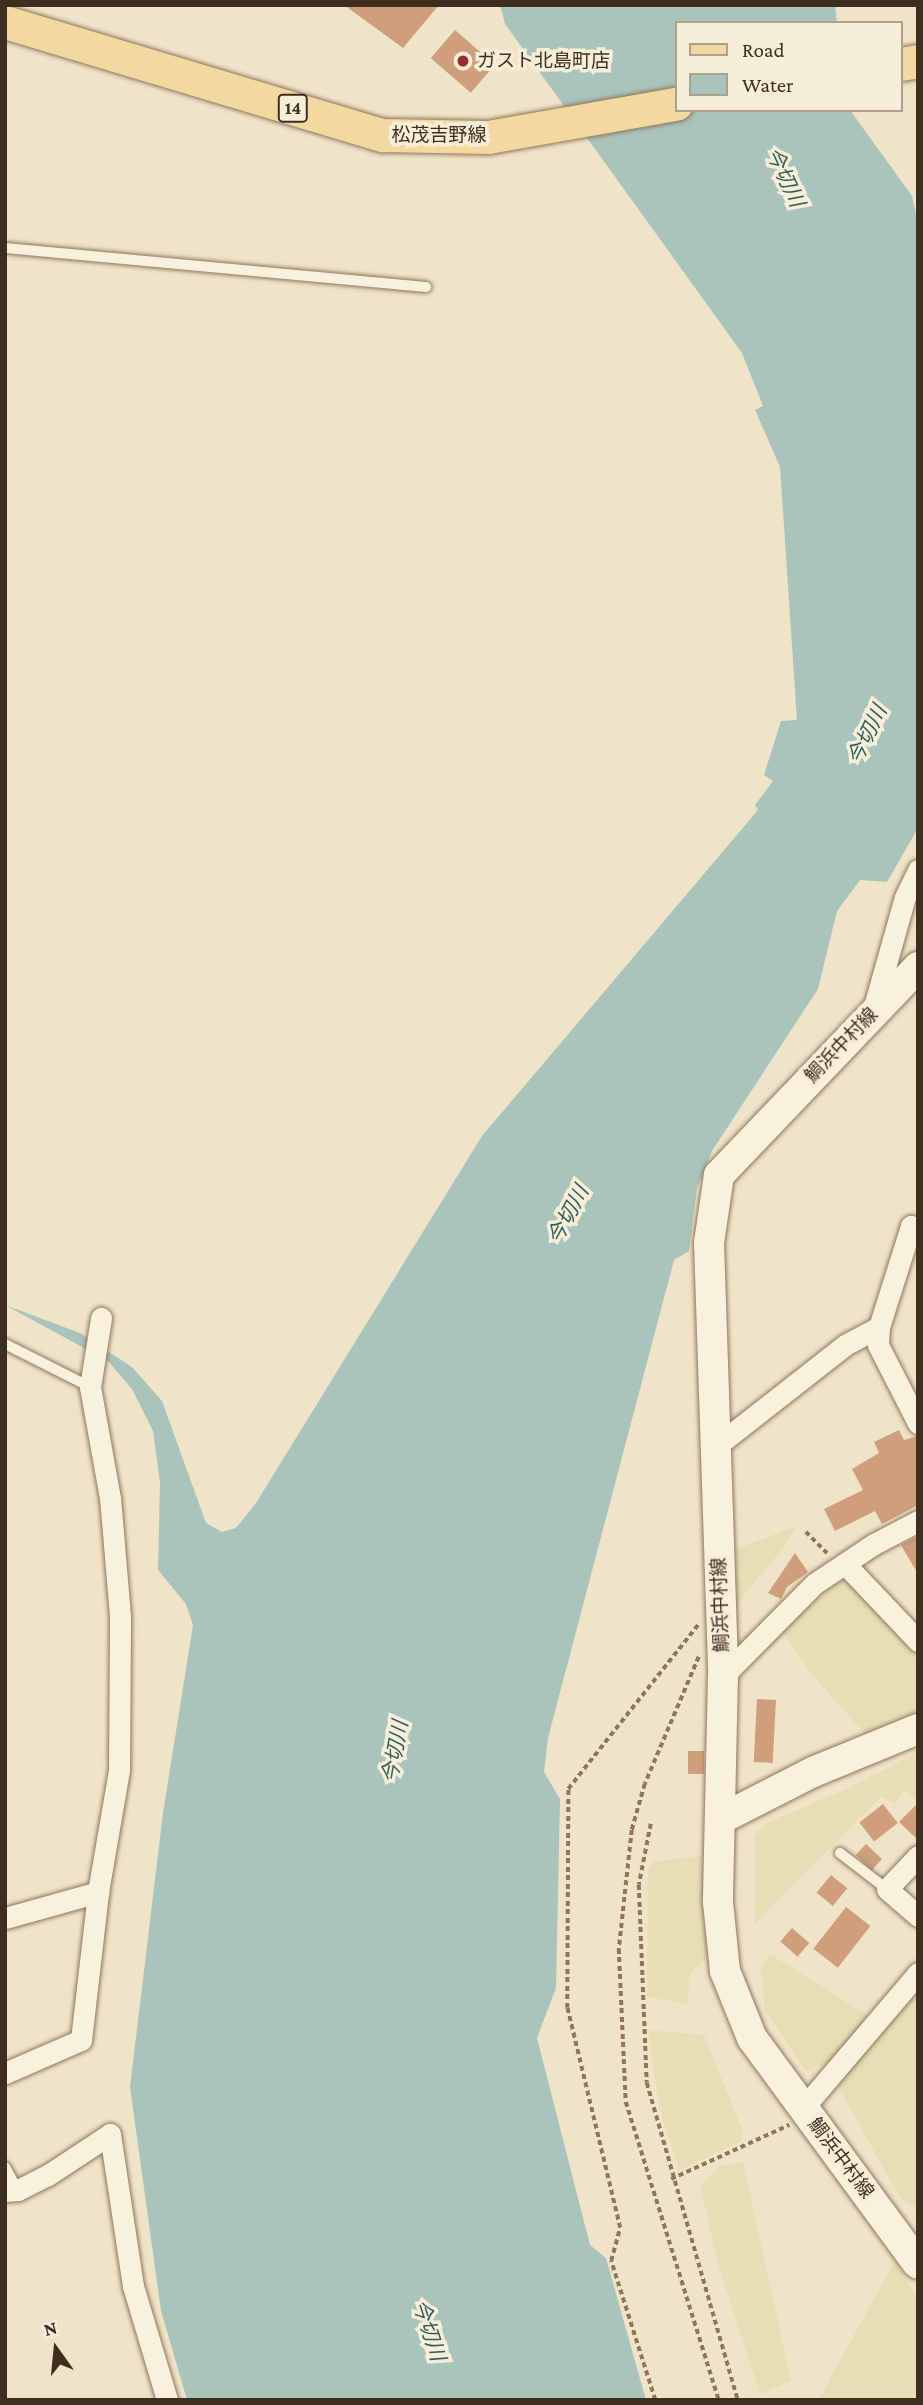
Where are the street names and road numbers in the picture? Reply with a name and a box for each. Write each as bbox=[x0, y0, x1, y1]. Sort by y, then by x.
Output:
road number: 14 bbox=[277, 94, 309, 122]
street label: 松茂吉野線 bbox=[392, 124, 486, 146]
street label: 鯛浜中村線 bbox=[800, 1003, 882, 1087]
street label: 鯛浜中村線 bbox=[707, 1557, 733, 1653]
street label: 鯛浜中村線 bbox=[803, 2113, 879, 2203]

